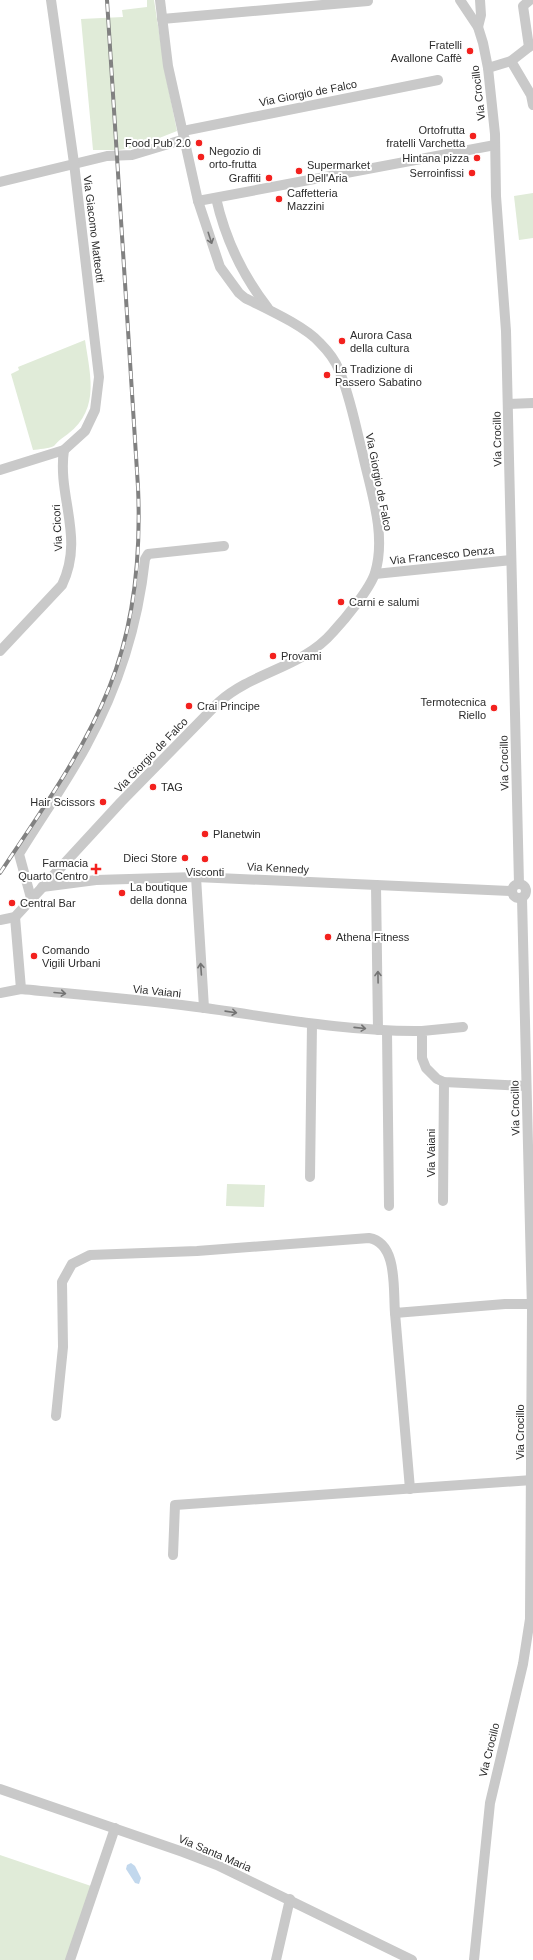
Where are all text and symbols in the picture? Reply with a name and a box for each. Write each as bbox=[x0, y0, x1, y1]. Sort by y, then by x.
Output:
place label: Fratelli Avallone Caffè bbox=[391, 39, 462, 64]
marker: Fratelli Avallone Caffè bbox=[465, 46, 475, 56]
street label: Via Crocillo bbox=[469, 65, 487, 121]
street label: Via Giorgio de Falco bbox=[258, 78, 358, 108]
place label: Ortofrutta fratelli Varchetta bbox=[386, 124, 466, 149]
marker: Ortofrutta fratelli Varchetta bbox=[468, 131, 478, 141]
place label: Food Pub 2.0 bbox=[125, 137, 191, 149]
marker: Food Pub 2.0 bbox=[194, 138, 204, 148]
place label: Negozio di orto-frutta bbox=[209, 145, 261, 170]
marker: Negozio di orto-frutta bbox=[196, 152, 206, 162]
place label: Hintana pizza bbox=[402, 152, 470, 164]
marker: Hintana pizza bbox=[472, 153, 482, 163]
place label: Supermarket Dell'Aria bbox=[307, 159, 370, 184]
marker: Supermarket Dell'Aria bbox=[294, 166, 304, 176]
place label: Serroinfissi bbox=[410, 167, 464, 179]
marker: Serroinfissi bbox=[467, 168, 477, 178]
place label: Graffiti bbox=[229, 172, 261, 184]
marker: Graffiti bbox=[264, 173, 274, 183]
street label: Via Giacomo Matteotti bbox=[81, 175, 107, 283]
place label: Caffetteria Mazzini bbox=[287, 187, 338, 212]
marker: Caffetteria Mazzini bbox=[274, 194, 284, 204]
one-way arrow bbox=[207, 232, 214, 245]
place label: Aurora Casa della cultura bbox=[350, 329, 413, 354]
marker: Aurora Casa della cultura bbox=[337, 336, 347, 346]
place label: La Tradizione di Passero Sabatino bbox=[335, 363, 422, 388]
marker: La Tradizione di Passero Sabatino bbox=[322, 370, 332, 380]
street label: Via Crocillo bbox=[491, 411, 503, 467]
street label: Via Giorgio de Falco bbox=[364, 432, 394, 532]
street label: Via Cicori bbox=[50, 504, 64, 552]
street label: Via Francesco Denza bbox=[389, 543, 496, 566]
place label: Carni e salumi bbox=[349, 596, 419, 608]
marker: Carni e salumi bbox=[336, 597, 346, 607]
place label: Provami bbox=[281, 650, 321, 662]
marker: Provami bbox=[268, 651, 278, 661]
place label: Termotecnica Riello bbox=[421, 696, 487, 721]
place label: Crai Principe bbox=[197, 700, 260, 712]
marker: Crai Principe bbox=[184, 701, 194, 711]
marker: Termotecnica Riello bbox=[489, 703, 499, 713]
street label: Via Giorgio de Falco bbox=[112, 715, 190, 795]
street label: Via Crocillo bbox=[498, 735, 510, 791]
place label: TAG bbox=[161, 781, 183, 793]
marker: TAG bbox=[148, 782, 158, 792]
place label: Hair Scissors bbox=[30, 796, 95, 808]
marker: Hair Scissors bbox=[98, 797, 108, 807]
place label: Planetwin bbox=[213, 828, 261, 840]
marker: Planetwin bbox=[200, 829, 210, 839]
place label: Dieci Store bbox=[123, 852, 177, 864]
marker: Dieci Store bbox=[180, 853, 190, 863]
marker: Visconti bbox=[200, 854, 210, 864]
place label: Farmacia Quarto Centro bbox=[18, 857, 89, 882]
street label: Via Kennedy bbox=[247, 860, 310, 876]
marker: Farmacia Quarto Centro bbox=[91, 864, 101, 874]
place label: Visconti bbox=[186, 866, 224, 878]
place label: La boutique della donna bbox=[130, 881, 188, 906]
marker: La boutique della donna bbox=[117, 888, 127, 898]
place label: Central Bar bbox=[20, 897, 76, 909]
marker: Central Bar bbox=[7, 898, 17, 908]
place label: Athena Fitness bbox=[336, 931, 410, 943]
marker: Athena Fitness bbox=[323, 932, 333, 942]
place label: Comando Vigili Urbani bbox=[42, 944, 101, 969]
marker: Comando Vigili Urbani bbox=[29, 951, 39, 961]
one-way arrow bbox=[198, 963, 205, 976]
one-way arrow bbox=[374, 971, 382, 984]
street label: Via Vaiani bbox=[132, 982, 182, 1000]
one-way arrow bbox=[53, 989, 66, 997]
one-way arrow bbox=[224, 1008, 237, 1016]
one-way arrow bbox=[353, 1025, 366, 1032]
street label: Via Crocillo bbox=[509, 1080, 521, 1136]
street label: Via Vaiani bbox=[425, 1129, 437, 1177]
street label: Via Crocillo bbox=[514, 1404, 526, 1460]
street label: Via Crocillo bbox=[476, 1722, 502, 1778]
street label: Via Santa Maria bbox=[177, 1832, 254, 1874]

